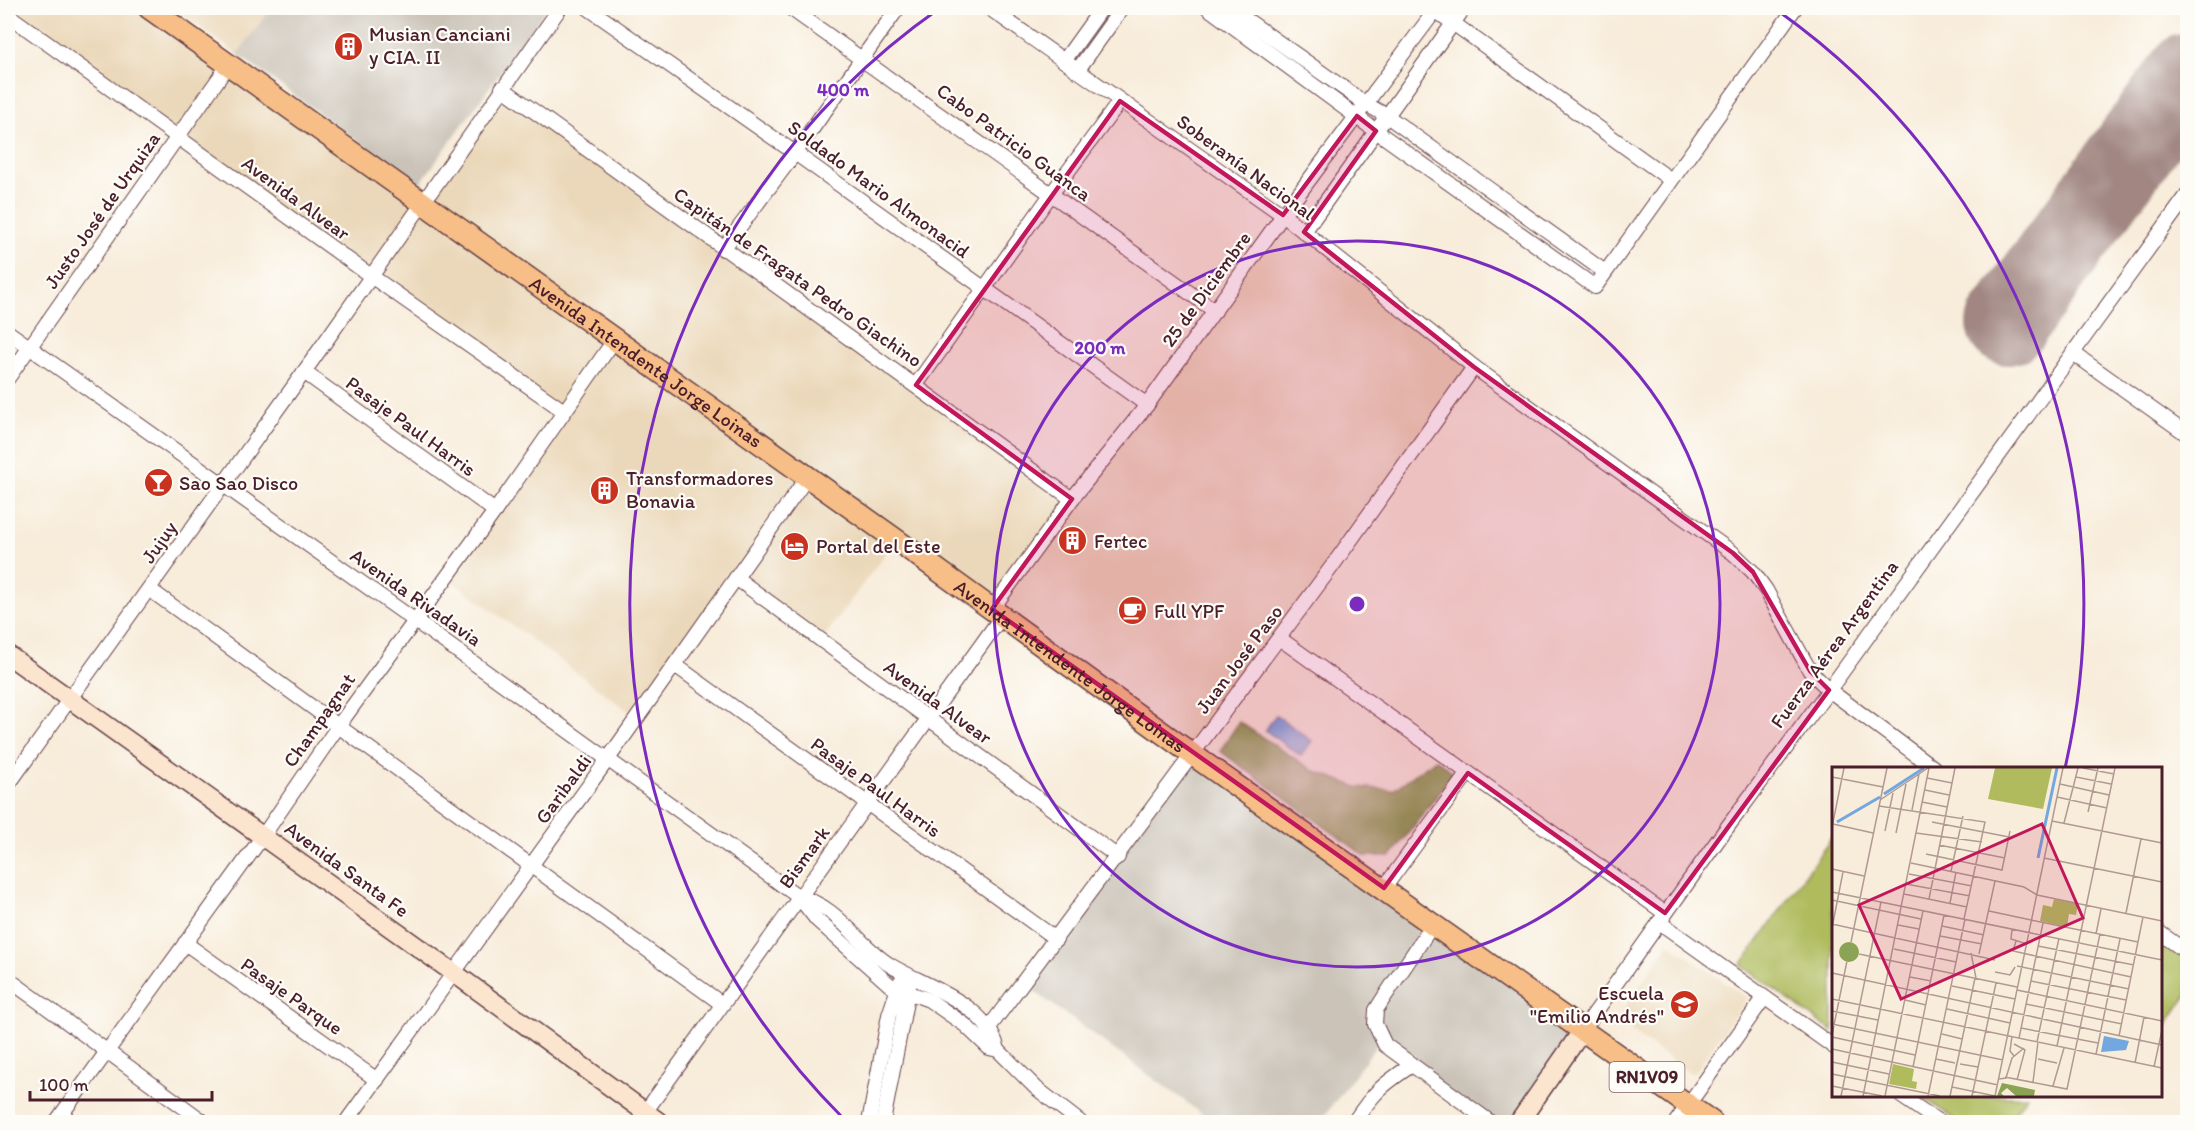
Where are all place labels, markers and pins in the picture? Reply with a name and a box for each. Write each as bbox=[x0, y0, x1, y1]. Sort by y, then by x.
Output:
place label: Musian Canciani y CIA. II bbox=[369, 22, 511, 69]
building icon: Musian Canciani y CIA. II bbox=[332, 30, 364, 62]
place label: Transformadores Bonavia bbox=[626, 466, 774, 513]
bar icon: Sao Sao Disco bbox=[142, 467, 174, 499]
place label: Sao Sao Disco bbox=[179, 471, 298, 495]
building icon: Transformadores Bonavia bbox=[589, 474, 621, 506]
building icon: Fertec bbox=[1057, 525, 1089, 557]
place label: Fertec bbox=[1094, 529, 1147, 553]
hotel icon: Portal del Este bbox=[779, 530, 811, 562]
place label: Portal del Este bbox=[816, 534, 940, 558]
centre of rings bbox=[1347, 594, 1367, 614]
cafe icon: Full YPF bbox=[1117, 595, 1149, 627]
place label: Full YPF bbox=[1154, 599, 1225, 623]
place label: Escuela "Emilio Andrés" bbox=[1530, 981, 1665, 1028]
school or university icon: Escuela "Emilio Andrés" bbox=[1669, 988, 1701, 1020]

